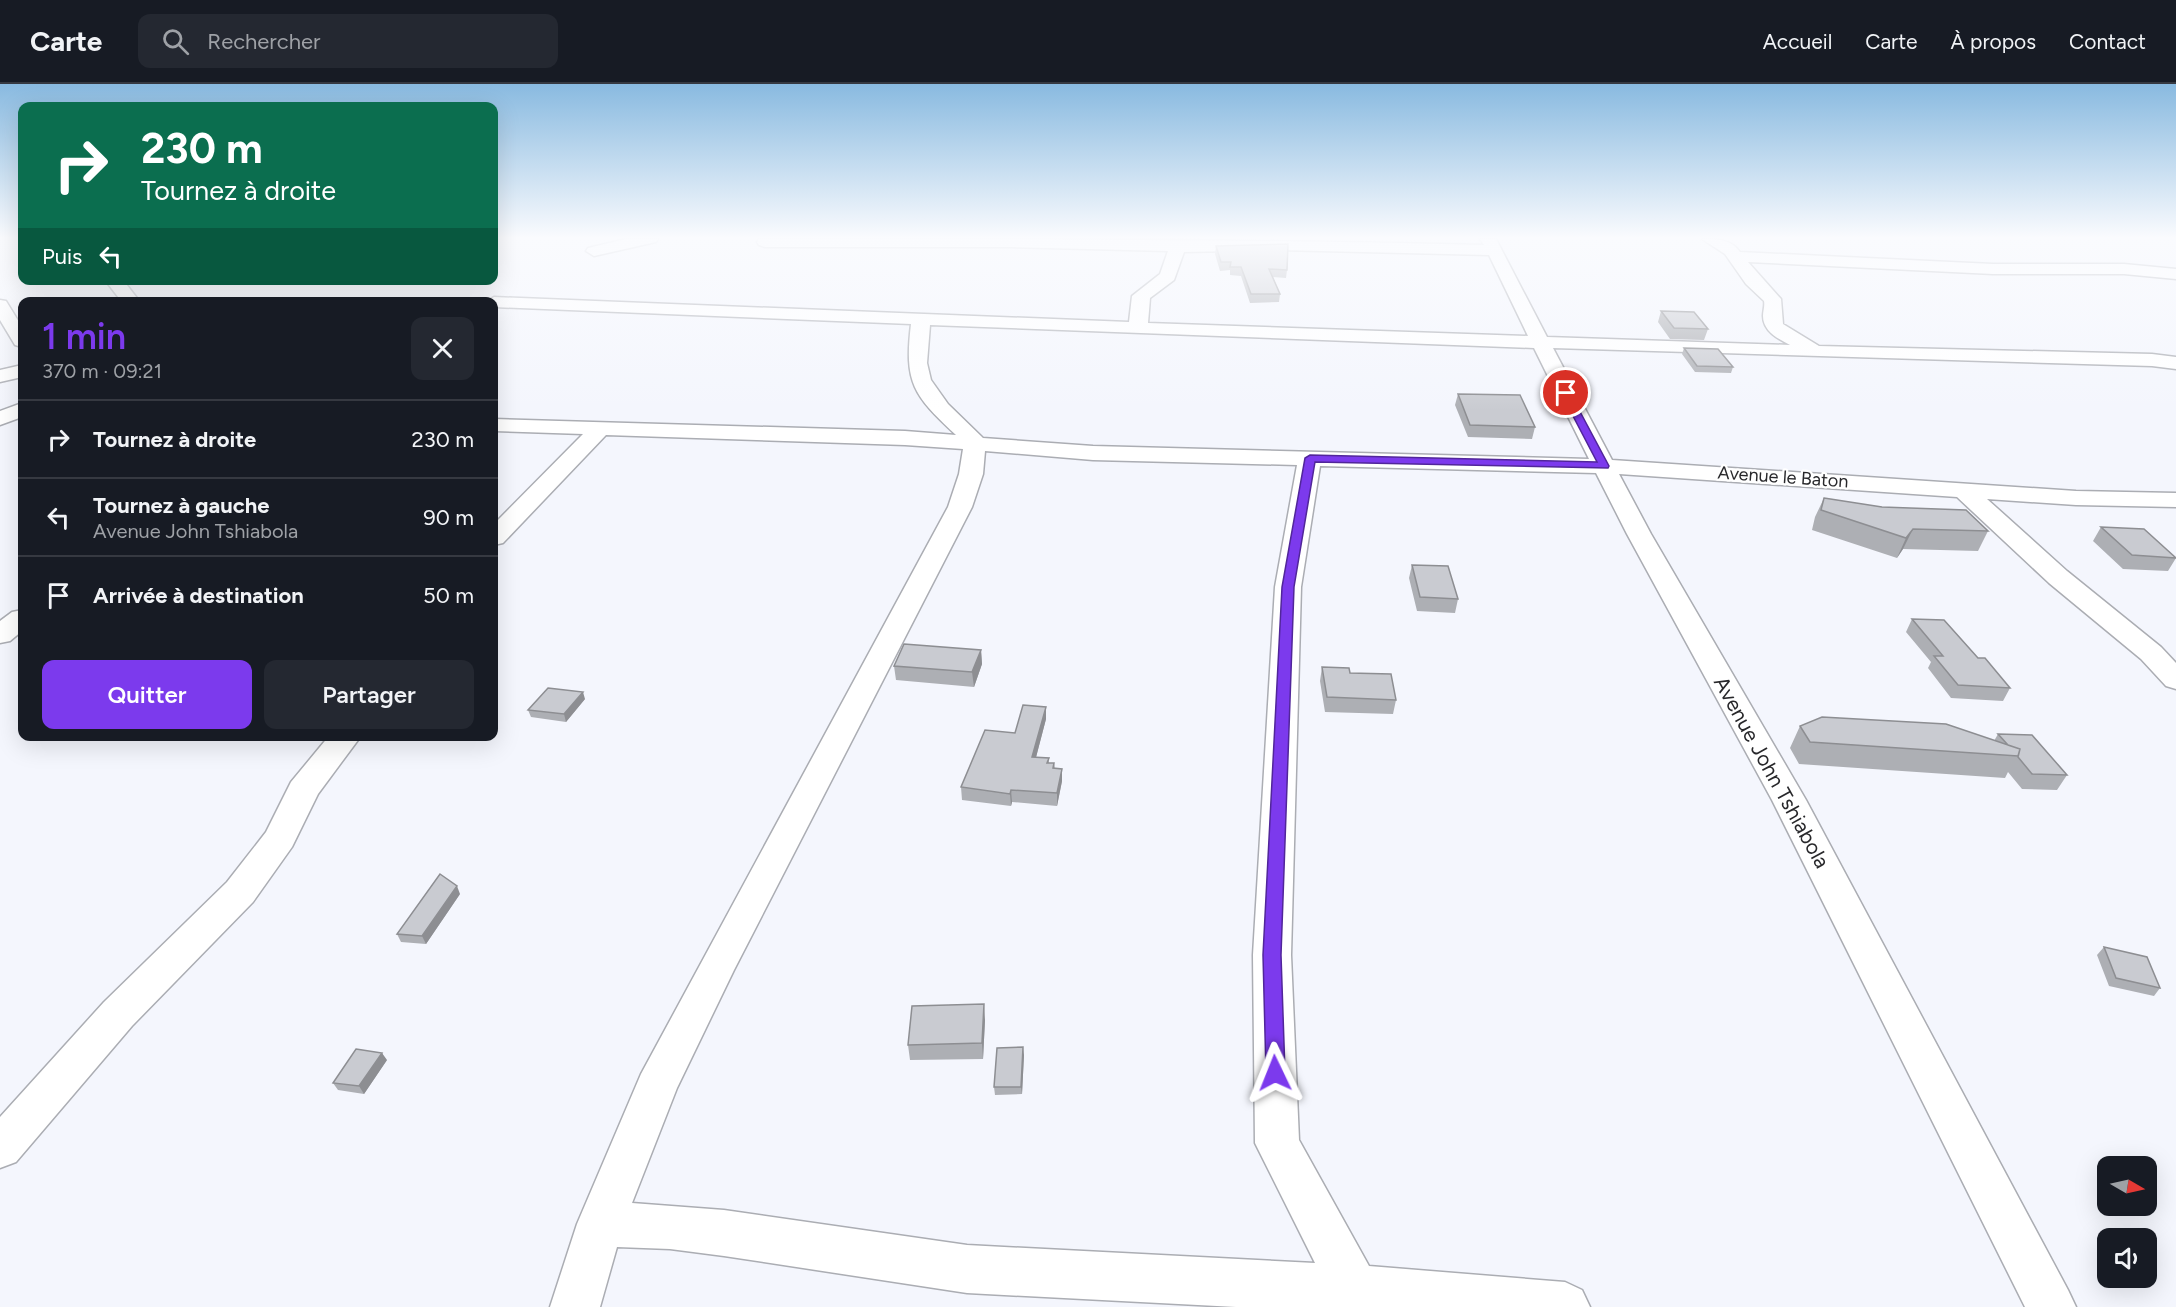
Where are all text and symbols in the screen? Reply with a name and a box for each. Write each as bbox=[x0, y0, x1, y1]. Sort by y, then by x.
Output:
search box bbox=[138, 14, 558, 68]
text: Carte bbox=[30, 24, 102, 58]
icon: search bbox=[159, 25, 192, 58]
text: Rechercher bbox=[207, 28, 320, 55]
text: Accueil bbox=[1763, 29, 1832, 54]
text: Carte bbox=[1865, 29, 1918, 54]
text: À propos bbox=[1951, 29, 2036, 54]
text: Contact bbox=[2069, 29, 2146, 54]
text: 230 m bbox=[141, 123, 263, 174]
icon: right bbox=[42, 126, 120, 204]
text: Tournez à droite bbox=[141, 174, 336, 207]
icon: left bbox=[94, 240, 127, 273]
text: Puis bbox=[42, 243, 82, 270]
text: 1 min bbox=[42, 315, 126, 358]
button: close bbox=[411, 317, 474, 380]
text: 370 m · 09:21 bbox=[42, 359, 162, 383]
pin bbox=[1540, 367, 1591, 418]
icon: arrive bbox=[1549, 376, 1582, 409]
icon: right bbox=[42, 423, 75, 456]
text: Tournez à droite bbox=[93, 426, 256, 453]
text: 230 m bbox=[411, 426, 474, 453]
street label: Avenue le Baton bbox=[1717, 461, 1849, 493]
text: Tournez à gauche bbox=[93, 492, 269, 519]
icon: left bbox=[42, 501, 75, 534]
text: 90 m bbox=[423, 504, 474, 531]
text: Avenue John Tshiabola bbox=[93, 519, 298, 543]
icon: arrive bbox=[42, 579, 75, 612]
text: Arrivée à destination bbox=[93, 582, 304, 609]
text: 50 m bbox=[423, 582, 474, 609]
button: Quitter bbox=[42, 660, 252, 729]
button: Partager bbox=[264, 660, 474, 729]
street label: Avenue John Tshiabola bbox=[1709, 672, 1835, 872]
position arrow bbox=[1243, 1041, 1307, 1105]
north arrow bbox=[2097, 1156, 2157, 1216]
map controls bbox=[2097, 1156, 2157, 1288]
button: sound bbox=[2097, 1228, 2157, 1288]

